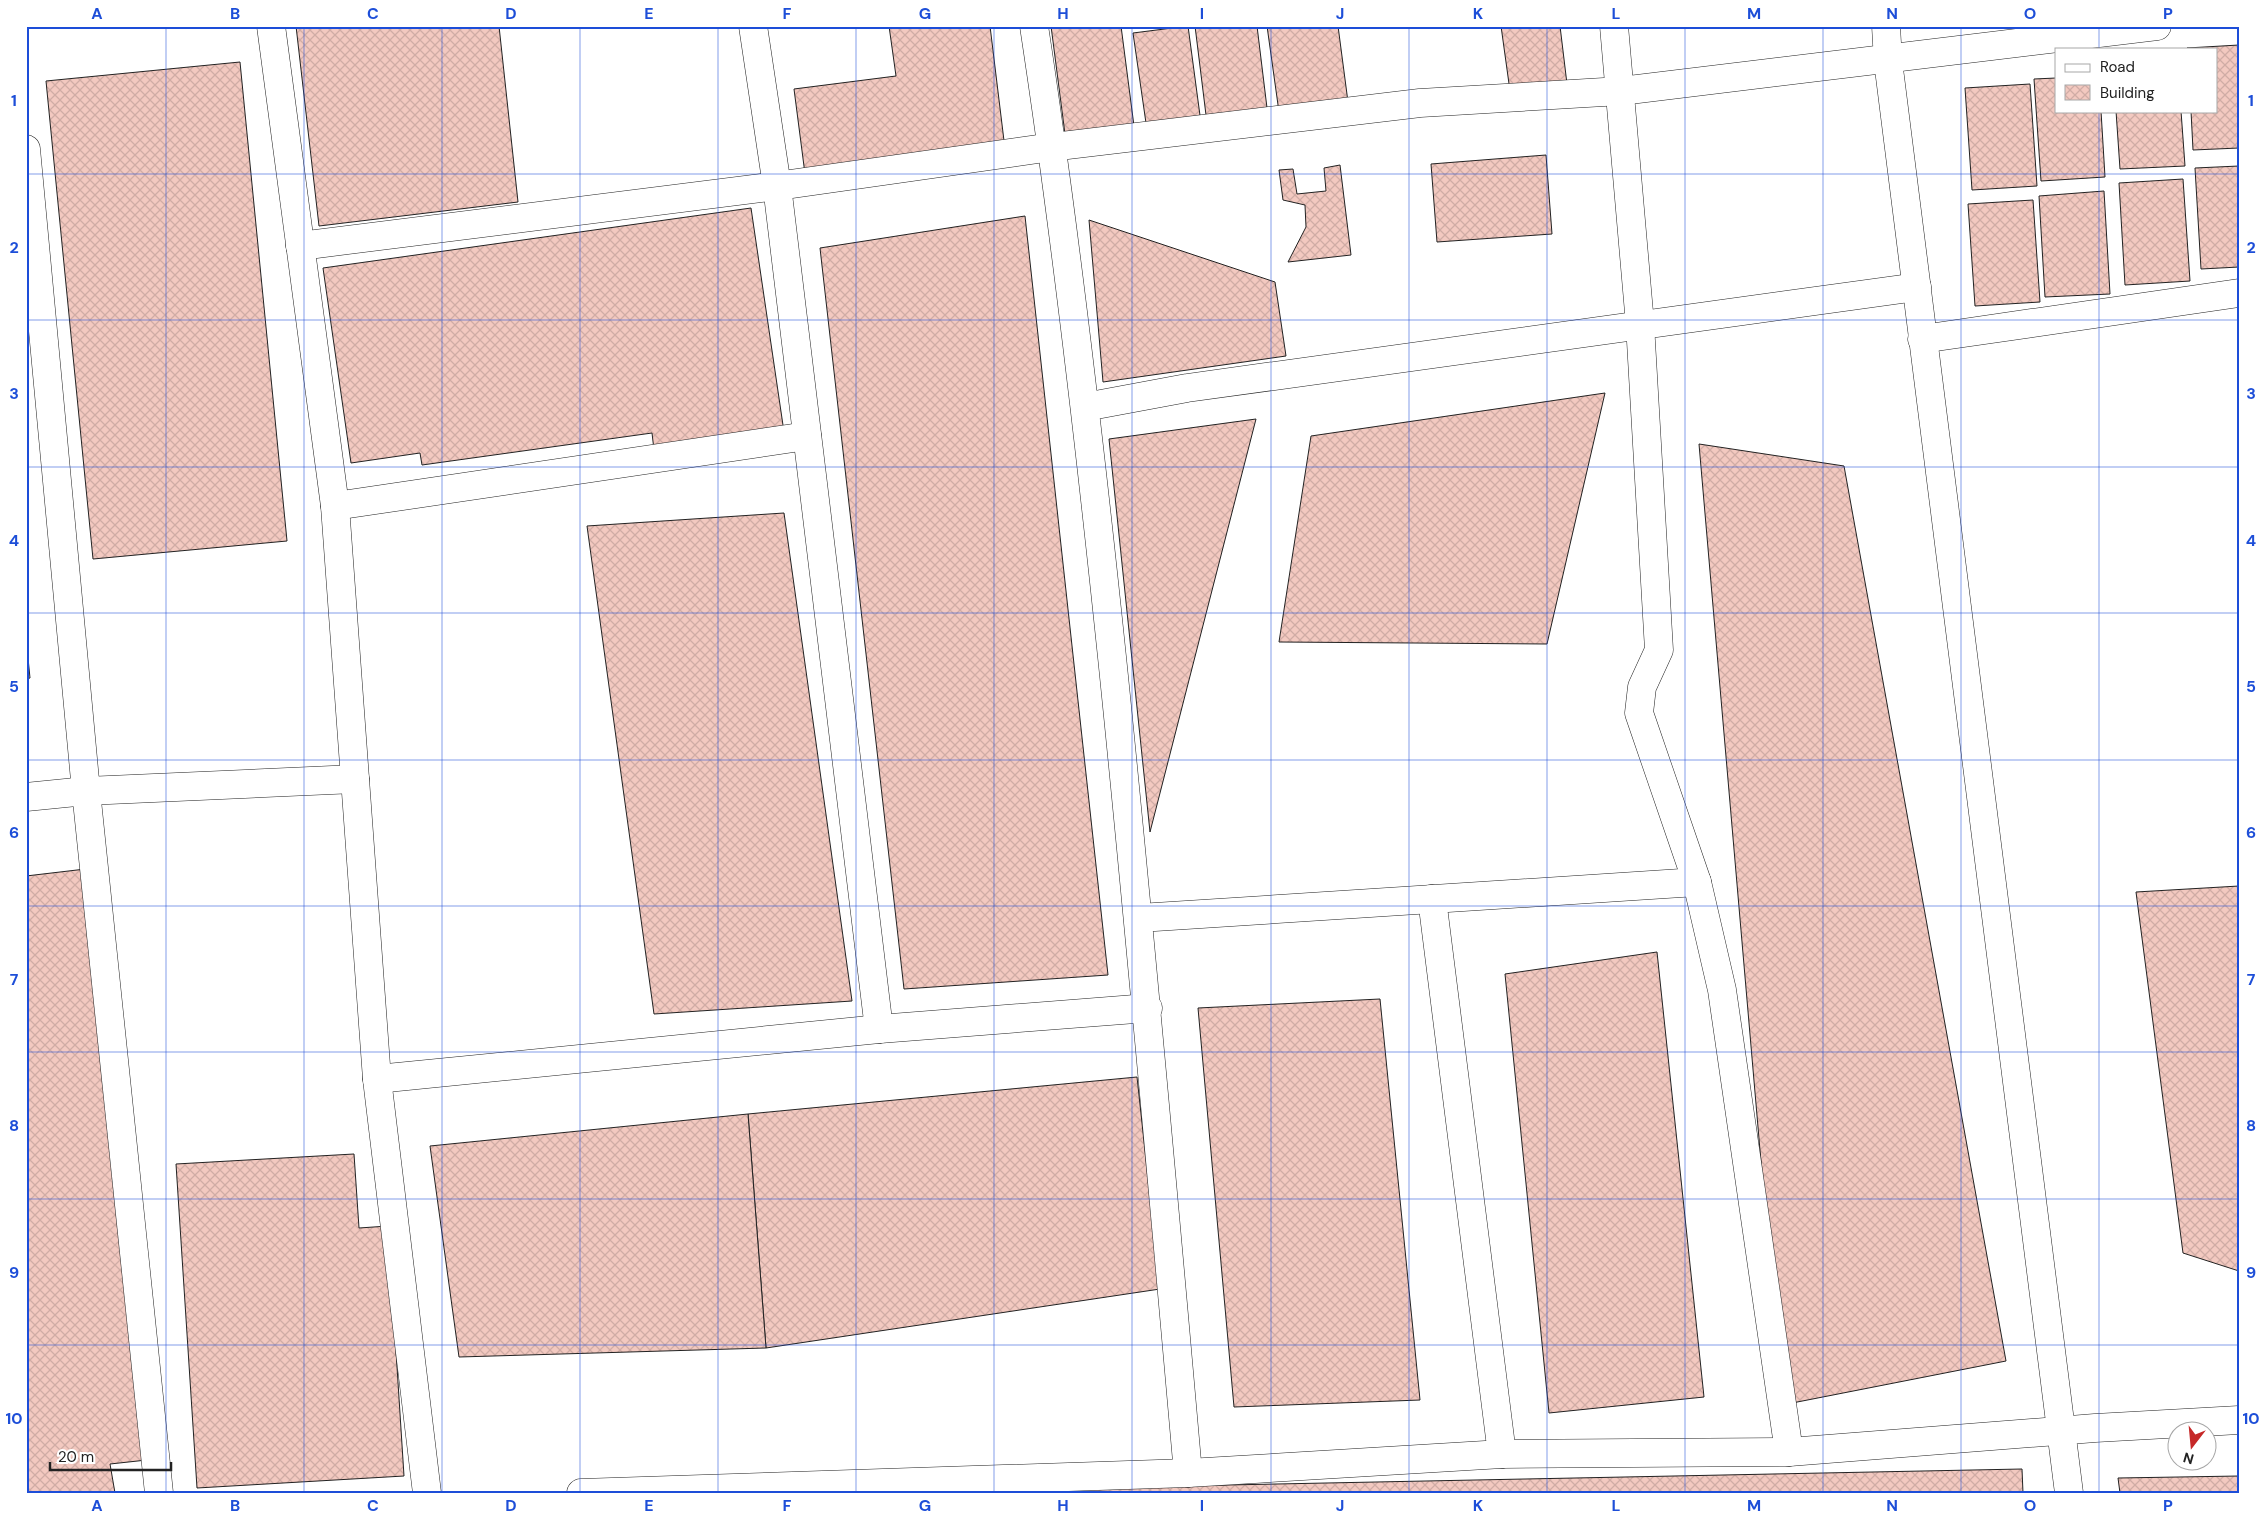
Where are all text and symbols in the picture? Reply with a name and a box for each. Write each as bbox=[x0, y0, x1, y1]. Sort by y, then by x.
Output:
text: A bbox=[91, 3, 103, 24]
text: B bbox=[230, 3, 240, 24]
text: C bbox=[367, 3, 379, 24]
text: D bbox=[505, 3, 517, 24]
text: E bbox=[644, 3, 654, 24]
text: F bbox=[783, 3, 792, 24]
text: G bbox=[919, 3, 931, 24]
text: H bbox=[1057, 3, 1069, 24]
text: I bbox=[1200, 3, 1204, 24]
text: J bbox=[1336, 3, 1344, 24]
text: K bbox=[1473, 3, 1484, 24]
text: L bbox=[1612, 3, 1621, 24]
text: M bbox=[1747, 3, 1761, 24]
text: N bbox=[1886, 3, 1898, 24]
text: O bbox=[2024, 3, 2036, 24]
text: P bbox=[2163, 3, 2173, 24]
legend bbox=[2055, 48, 2218, 112]
text: Road bbox=[2100, 57, 2135, 77]
text: Building bbox=[2100, 83, 2155, 103]
text: 1 bbox=[11, 90, 17, 111]
text: 1 bbox=[2248, 90, 2254, 111]
text: 2 bbox=[9, 237, 19, 258]
text: 2 bbox=[2246, 237, 2256, 258]
text: 3 bbox=[9, 383, 19, 404]
text: 3 bbox=[2246, 383, 2256, 404]
text: 4 bbox=[9, 530, 19, 551]
text: 4 bbox=[2246, 530, 2256, 551]
text: 5 bbox=[9, 676, 19, 697]
text: 5 bbox=[2246, 676, 2256, 697]
text: 6 bbox=[9, 822, 19, 843]
text: 6 bbox=[2246, 822, 2256, 843]
text: 7 bbox=[10, 969, 19, 990]
text: 7 bbox=[2247, 969, 2256, 990]
text: 8 bbox=[9, 1115, 19, 1136]
text: 8 bbox=[2246, 1115, 2256, 1136]
text: 9 bbox=[9, 1262, 19, 1283]
text: 9 bbox=[2246, 1262, 2256, 1283]
text: 10 bbox=[5, 1408, 23, 1429]
text: 10 bbox=[2242, 1408, 2260, 1429]
north arrow bbox=[2168, 1422, 2218, 1472]
scale bar bbox=[50, 1439, 171, 1471]
text: 20 m bbox=[58, 1447, 94, 1467]
text: N bbox=[2181, 1448, 2196, 1469]
text: A bbox=[91, 1495, 103, 1516]
text: B bbox=[230, 1495, 240, 1516]
text: C bbox=[367, 1495, 379, 1516]
text: D bbox=[505, 1495, 517, 1516]
text: E bbox=[644, 1495, 654, 1516]
text: F bbox=[783, 1495, 792, 1516]
text: G bbox=[919, 1495, 931, 1516]
text: H bbox=[1057, 1495, 1069, 1516]
text: I bbox=[1200, 1495, 1204, 1516]
text: J bbox=[1336, 1495, 1344, 1516]
text: K bbox=[1473, 1495, 1484, 1516]
text: L bbox=[1612, 1495, 1621, 1516]
text: M bbox=[1747, 1495, 1761, 1516]
text: N bbox=[1886, 1495, 1898, 1516]
text: O bbox=[2024, 1495, 2036, 1516]
text: P bbox=[2163, 1495, 2173, 1516]

